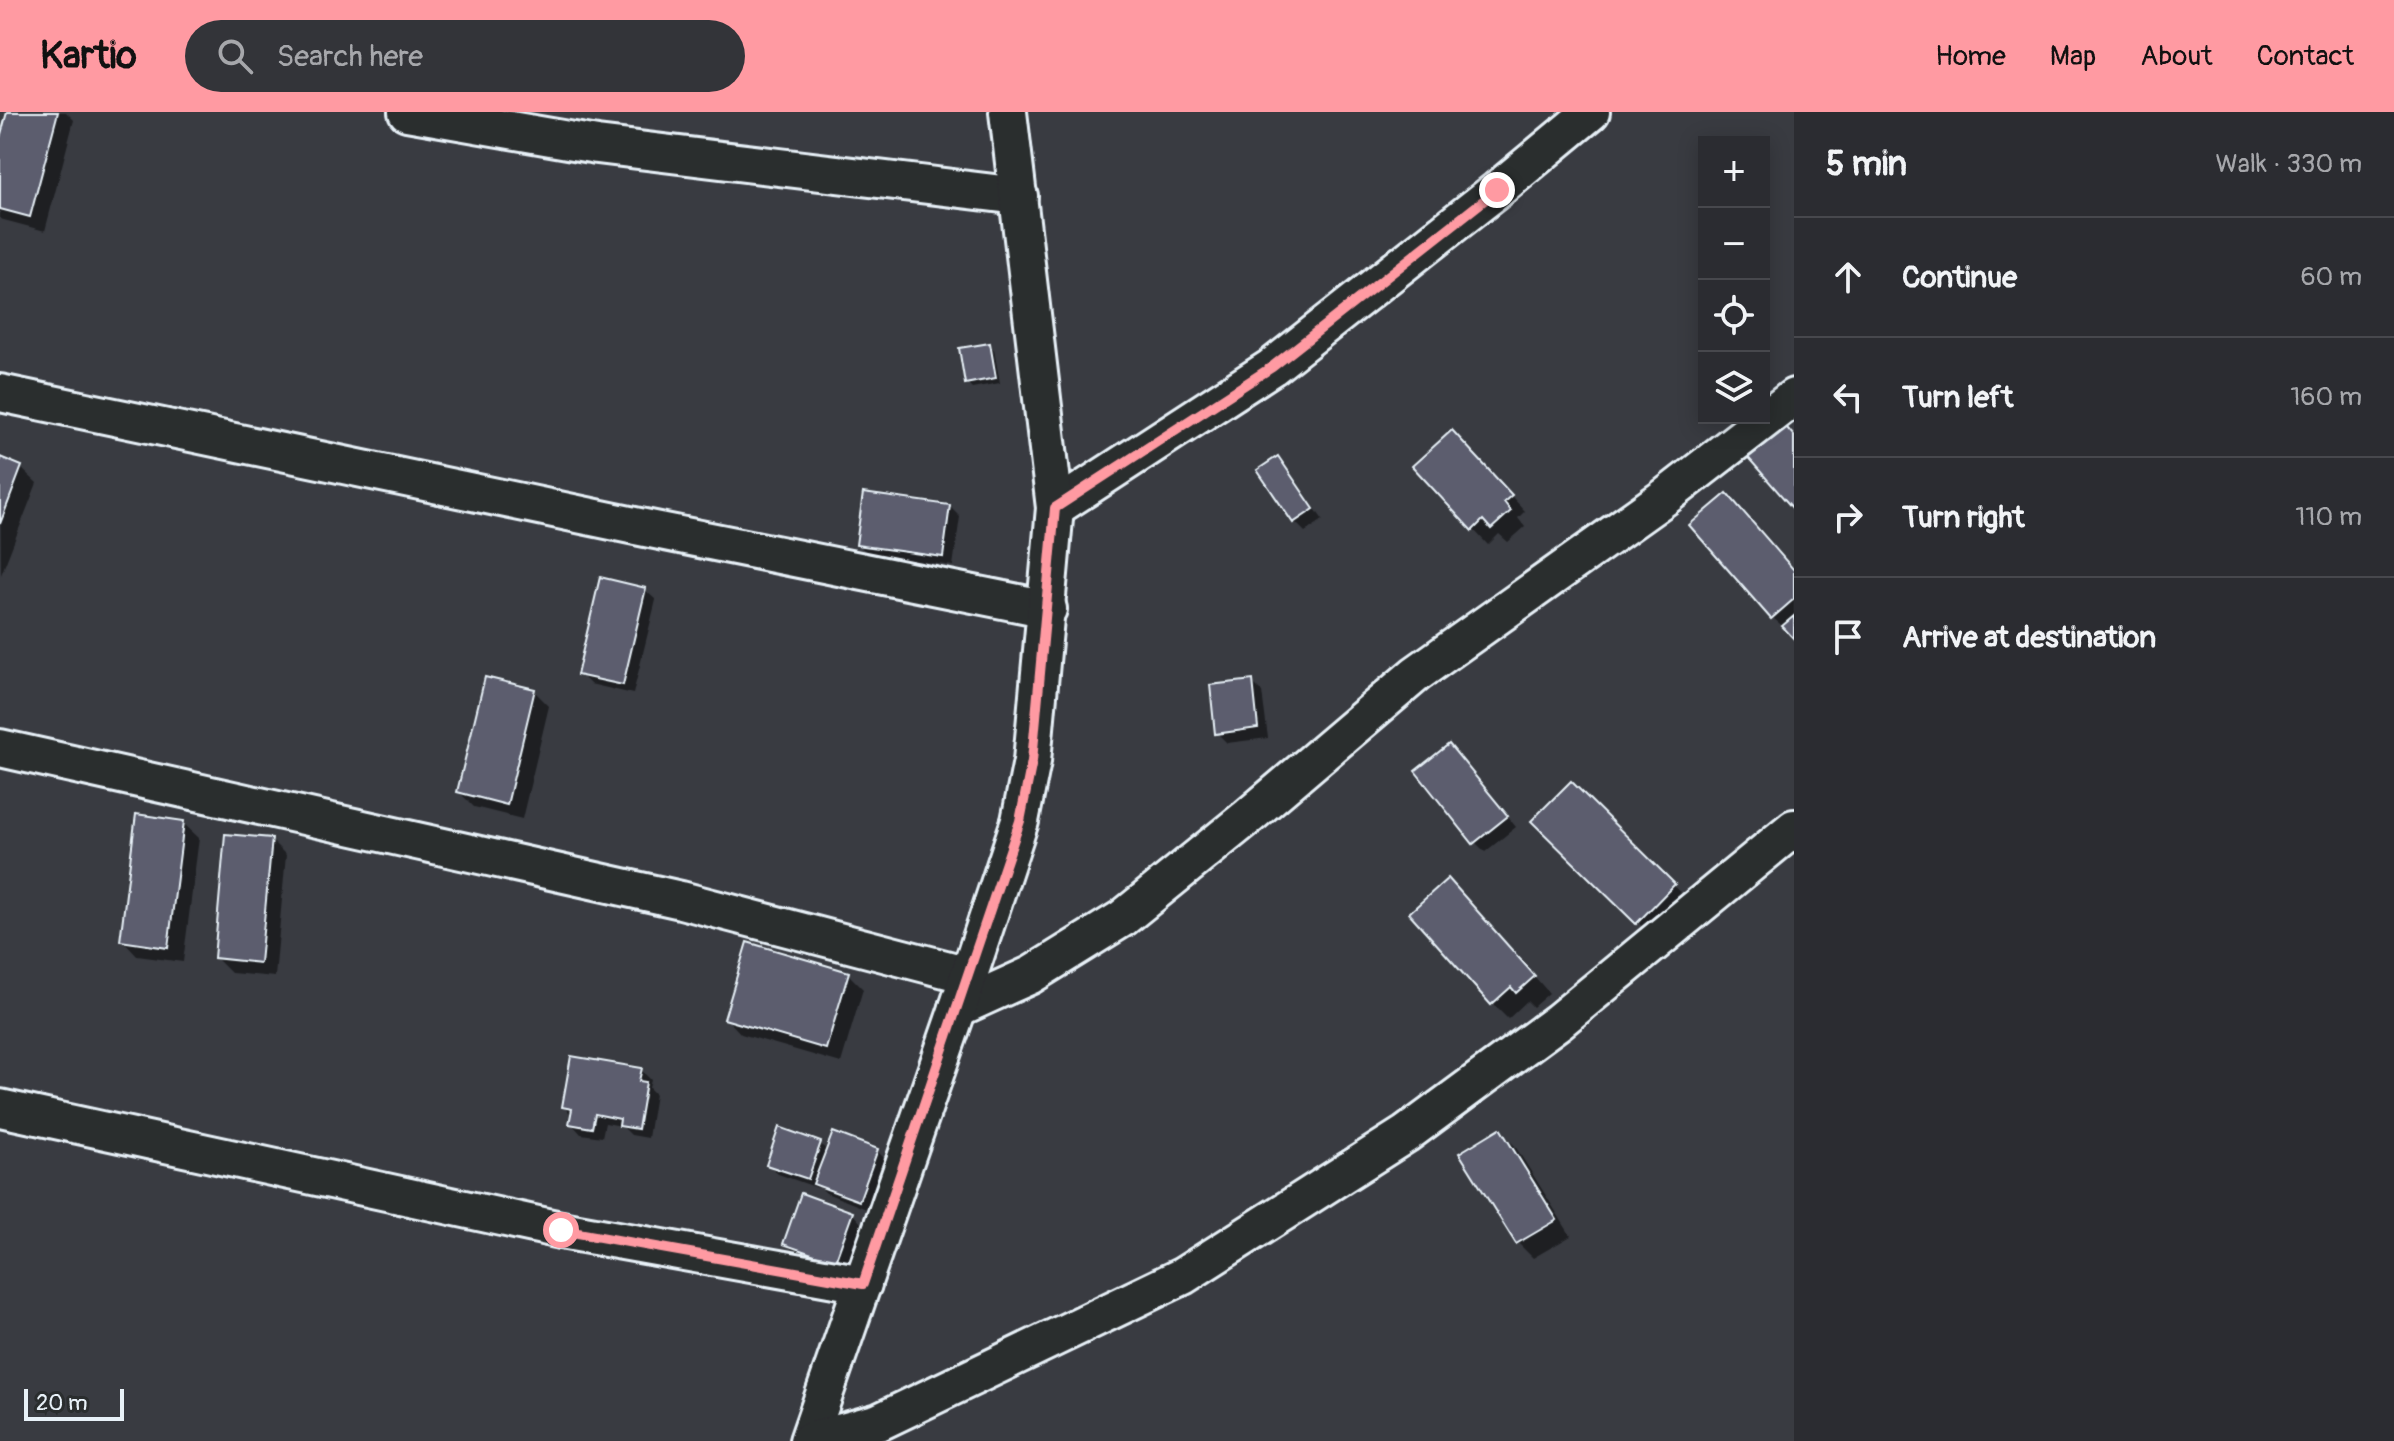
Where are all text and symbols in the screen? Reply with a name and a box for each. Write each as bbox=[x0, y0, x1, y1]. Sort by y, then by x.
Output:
search box bbox=[185, 20, 745, 92]
text: Kartio bbox=[40, 32, 137, 80]
icon: search bbox=[213, 34, 257, 78]
text: Search here bbox=[277, 38, 423, 75]
text: Home bbox=[1935, 39, 2006, 74]
text: Map bbox=[2050, 39, 2096, 74]
text: About bbox=[2140, 39, 2213, 74]
text: Contact bbox=[2257, 39, 2354, 74]
map controls bbox=[1698, 136, 1770, 424]
button: + bbox=[1698, 136, 1770, 208]
text: 5 min bbox=[1826, 143, 1907, 186]
text: Walk · 330 m bbox=[2215, 148, 2362, 180]
route end bbox=[1479, 172, 1515, 208]
button: − bbox=[1698, 208, 1770, 280]
icon: ahead bbox=[1826, 255, 1870, 299]
text: Continue bbox=[1902, 259, 2017, 296]
text: 60 m bbox=[2300, 261, 2362, 293]
button: locate bbox=[1698, 280, 1770, 352]
button: layers bbox=[1698, 352, 1770, 424]
icon: left bbox=[1826, 375, 1870, 419]
text: Turn left bbox=[1902, 379, 2013, 416]
text: 160 m bbox=[2290, 381, 2362, 413]
icon: right bbox=[1826, 495, 1870, 539]
text: Turn right bbox=[1902, 499, 2025, 536]
text: 110 m bbox=[2295, 501, 2362, 533]
icon: arrive bbox=[1826, 615, 1870, 659]
text: Arrive at destination bbox=[1902, 619, 2156, 656]
route start bbox=[543, 1212, 579, 1248]
scale bar bbox=[24, 1385, 124, 1421]
text: 20 m bbox=[36, 1389, 88, 1417]

